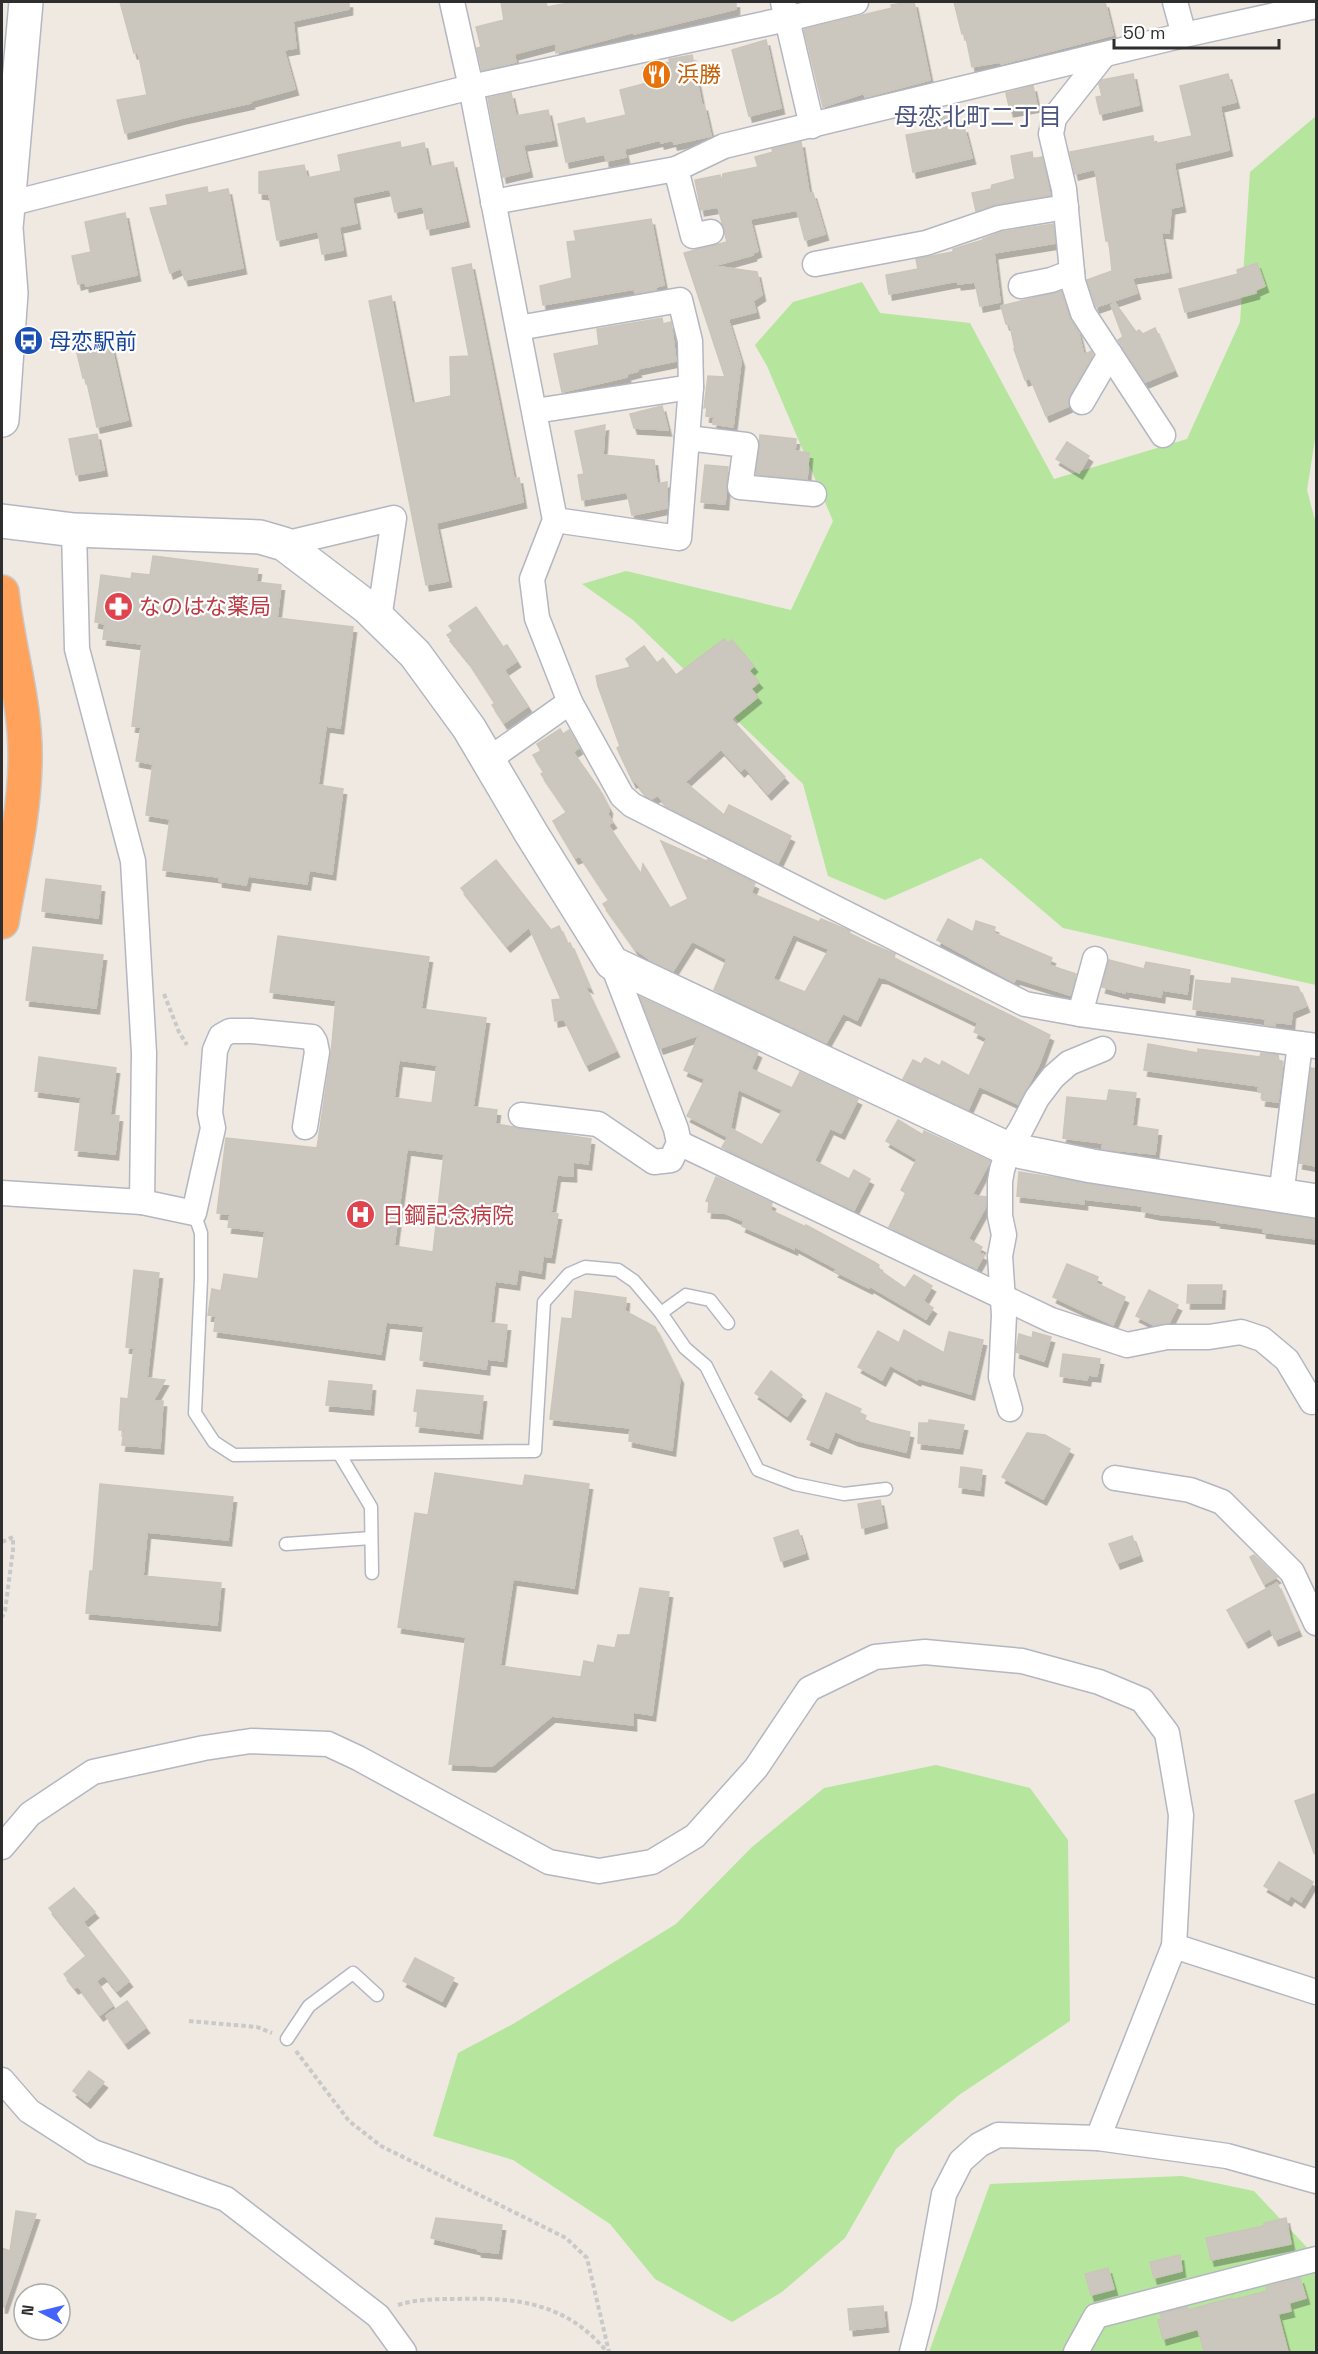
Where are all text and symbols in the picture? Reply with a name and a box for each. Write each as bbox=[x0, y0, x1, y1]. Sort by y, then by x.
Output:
scale bar bbox=[1114, 12, 1279, 50]
text: 50 m bbox=[1123, 21, 1165, 44]
restaurant icon: 浜勝 bbox=[640, 58, 672, 90]
place label: 浜勝 bbox=[677, 60, 721, 88]
district label: 母恋北町二丁目 bbox=[894, 101, 1062, 132]
bus stop icon: 母恋駅前 bbox=[12, 325, 44, 357]
place label: 母恋駅前 bbox=[49, 327, 137, 355]
pharmacy icon: なのはな薬局 bbox=[102, 590, 134, 622]
place label: なのはな薬局 bbox=[139, 592, 271, 620]
hospital icon: 日鋼記念病院 bbox=[345, 1199, 377, 1231]
place label: 日鋼記念病院 bbox=[382, 1201, 514, 1229]
north arrow bbox=[12, 2282, 72, 2342]
text: N bbox=[17, 2304, 39, 2317]

